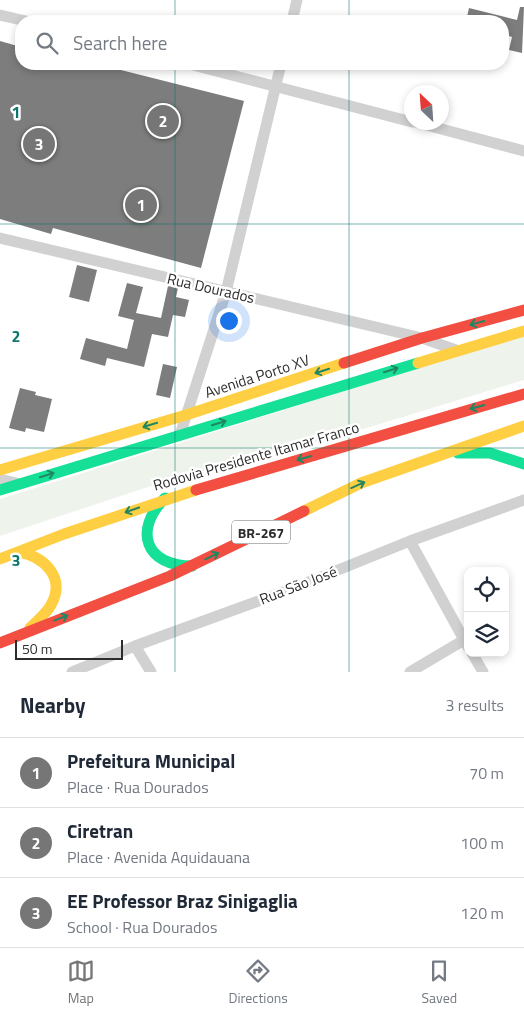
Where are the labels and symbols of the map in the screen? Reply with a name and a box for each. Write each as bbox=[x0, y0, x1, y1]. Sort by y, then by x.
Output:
north arrow bbox=[404, 85, 449, 130]
text: 1 bbox=[12, 100, 20, 124]
pin: 2 bbox=[147, 102, 179, 140]
pin: 3 bbox=[23, 125, 55, 163]
pin: 1 bbox=[125, 186, 157, 224]
street label: Rua Dourados bbox=[165, 267, 257, 309]
your location bbox=[216, 308, 242, 334]
one-way arrow bbox=[469, 319, 485, 328]
text: 2 bbox=[12, 324, 20, 348]
street label: Avenida Porto XV bbox=[202, 348, 313, 404]
one-way arrow bbox=[383, 365, 399, 375]
one-way arrow bbox=[314, 366, 330, 376]
one-way arrow bbox=[470, 403, 486, 413]
street label: Rodovia Presidente Itamar Franco bbox=[150, 416, 362, 496]
one-way arrow bbox=[211, 418, 227, 428]
one-way arrow bbox=[143, 421, 159, 431]
one-way arrow bbox=[297, 453, 313, 463]
one-way arrow bbox=[38, 470, 54, 480]
one-way arrow bbox=[350, 479, 365, 489]
one-way arrow bbox=[124, 505, 140, 515]
road number: BR-267 bbox=[232, 520, 290, 544]
text: 3 bbox=[12, 548, 20, 572]
one-way arrow bbox=[204, 551, 219, 561]
street label: Rua São José bbox=[256, 560, 340, 610]
one-way arrow bbox=[53, 613, 69, 622]
scale bar bbox=[15, 637, 122, 660]

